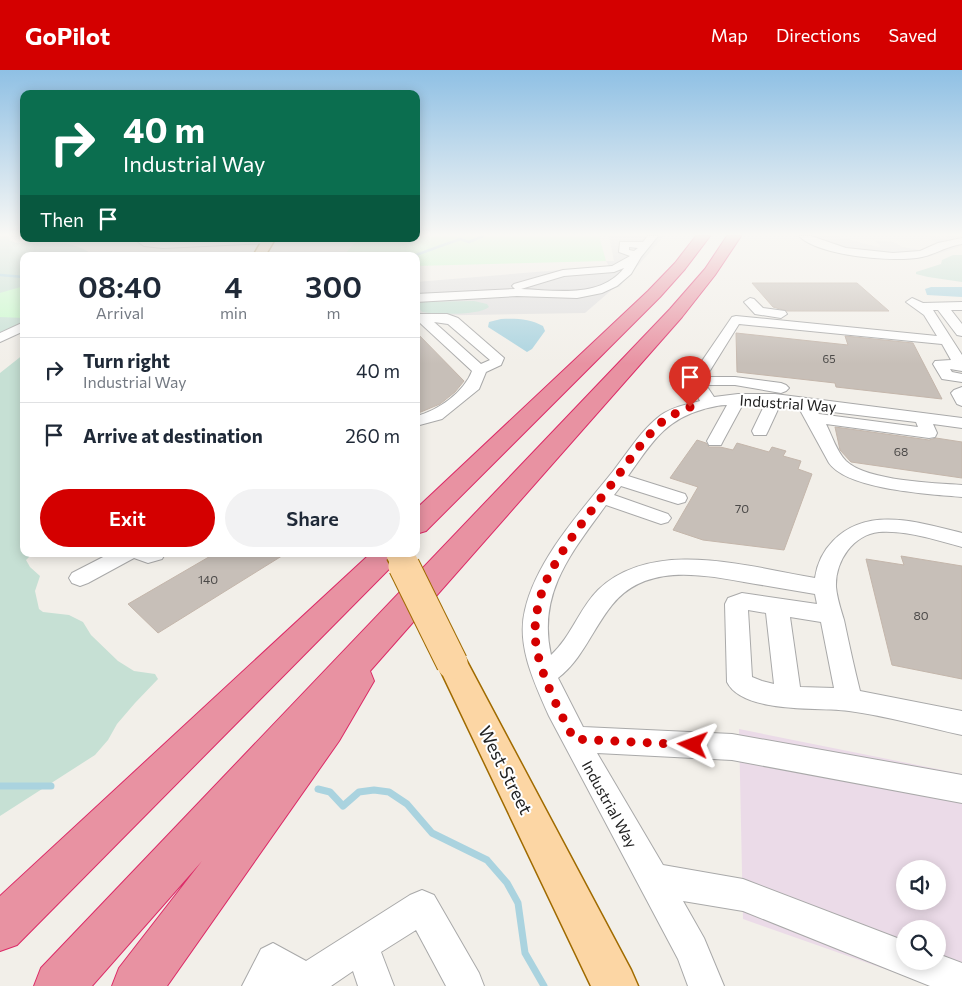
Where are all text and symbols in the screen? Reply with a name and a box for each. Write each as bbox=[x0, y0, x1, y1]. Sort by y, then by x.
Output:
text: GoPilot bbox=[25, 21, 110, 50]
text: Map bbox=[711, 24, 748, 46]
text: Directions bbox=[776, 24, 860, 46]
text: Saved bbox=[888, 24, 937, 46]
text: 40 m bbox=[123, 107, 205, 150]
icon: right bbox=[40, 110, 105, 175]
text: Industrial Way bbox=[123, 150, 265, 177]
icon: arrive bbox=[94, 205, 122, 233]
text: Then bbox=[40, 208, 84, 231]
text: 08:40 bbox=[78, 267, 162, 304]
text: 4 bbox=[224, 267, 243, 304]
text: 300 bbox=[305, 267, 362, 304]
text: Arrival bbox=[96, 303, 144, 322]
text: min bbox=[220, 303, 247, 322]
text: m bbox=[327, 303, 341, 322]
text: Turn right bbox=[83, 349, 170, 372]
house number: 65 bbox=[823, 352, 836, 365]
icon: right bbox=[40, 356, 68, 384]
pin bbox=[669, 356, 711, 407]
text: 40 m bbox=[356, 359, 400, 382]
icon: arrive bbox=[676, 363, 704, 391]
text: Industrial Way bbox=[83, 372, 187, 391]
street label: Industrial Way bbox=[739, 391, 837, 415]
icon: arrive bbox=[40, 421, 68, 449]
text: Arrive at destination bbox=[83, 424, 263, 447]
text: 260 m bbox=[345, 424, 400, 447]
house number: 68 bbox=[894, 444, 908, 458]
button: Exit bbox=[40, 489, 215, 547]
button: Share bbox=[225, 489, 400, 547]
house number: 70 bbox=[735, 501, 749, 515]
house number: 140 bbox=[198, 572, 218, 586]
house number: 80 bbox=[913, 608, 929, 622]
position arrow bbox=[666, 718, 718, 770]
street label: West Street bbox=[474, 722, 538, 818]
street label: Industrial Way bbox=[579, 757, 642, 851]
map controls bbox=[896, 860, 946, 970]
button: sound bbox=[896, 860, 946, 910]
button: search bbox=[896, 920, 946, 970]

